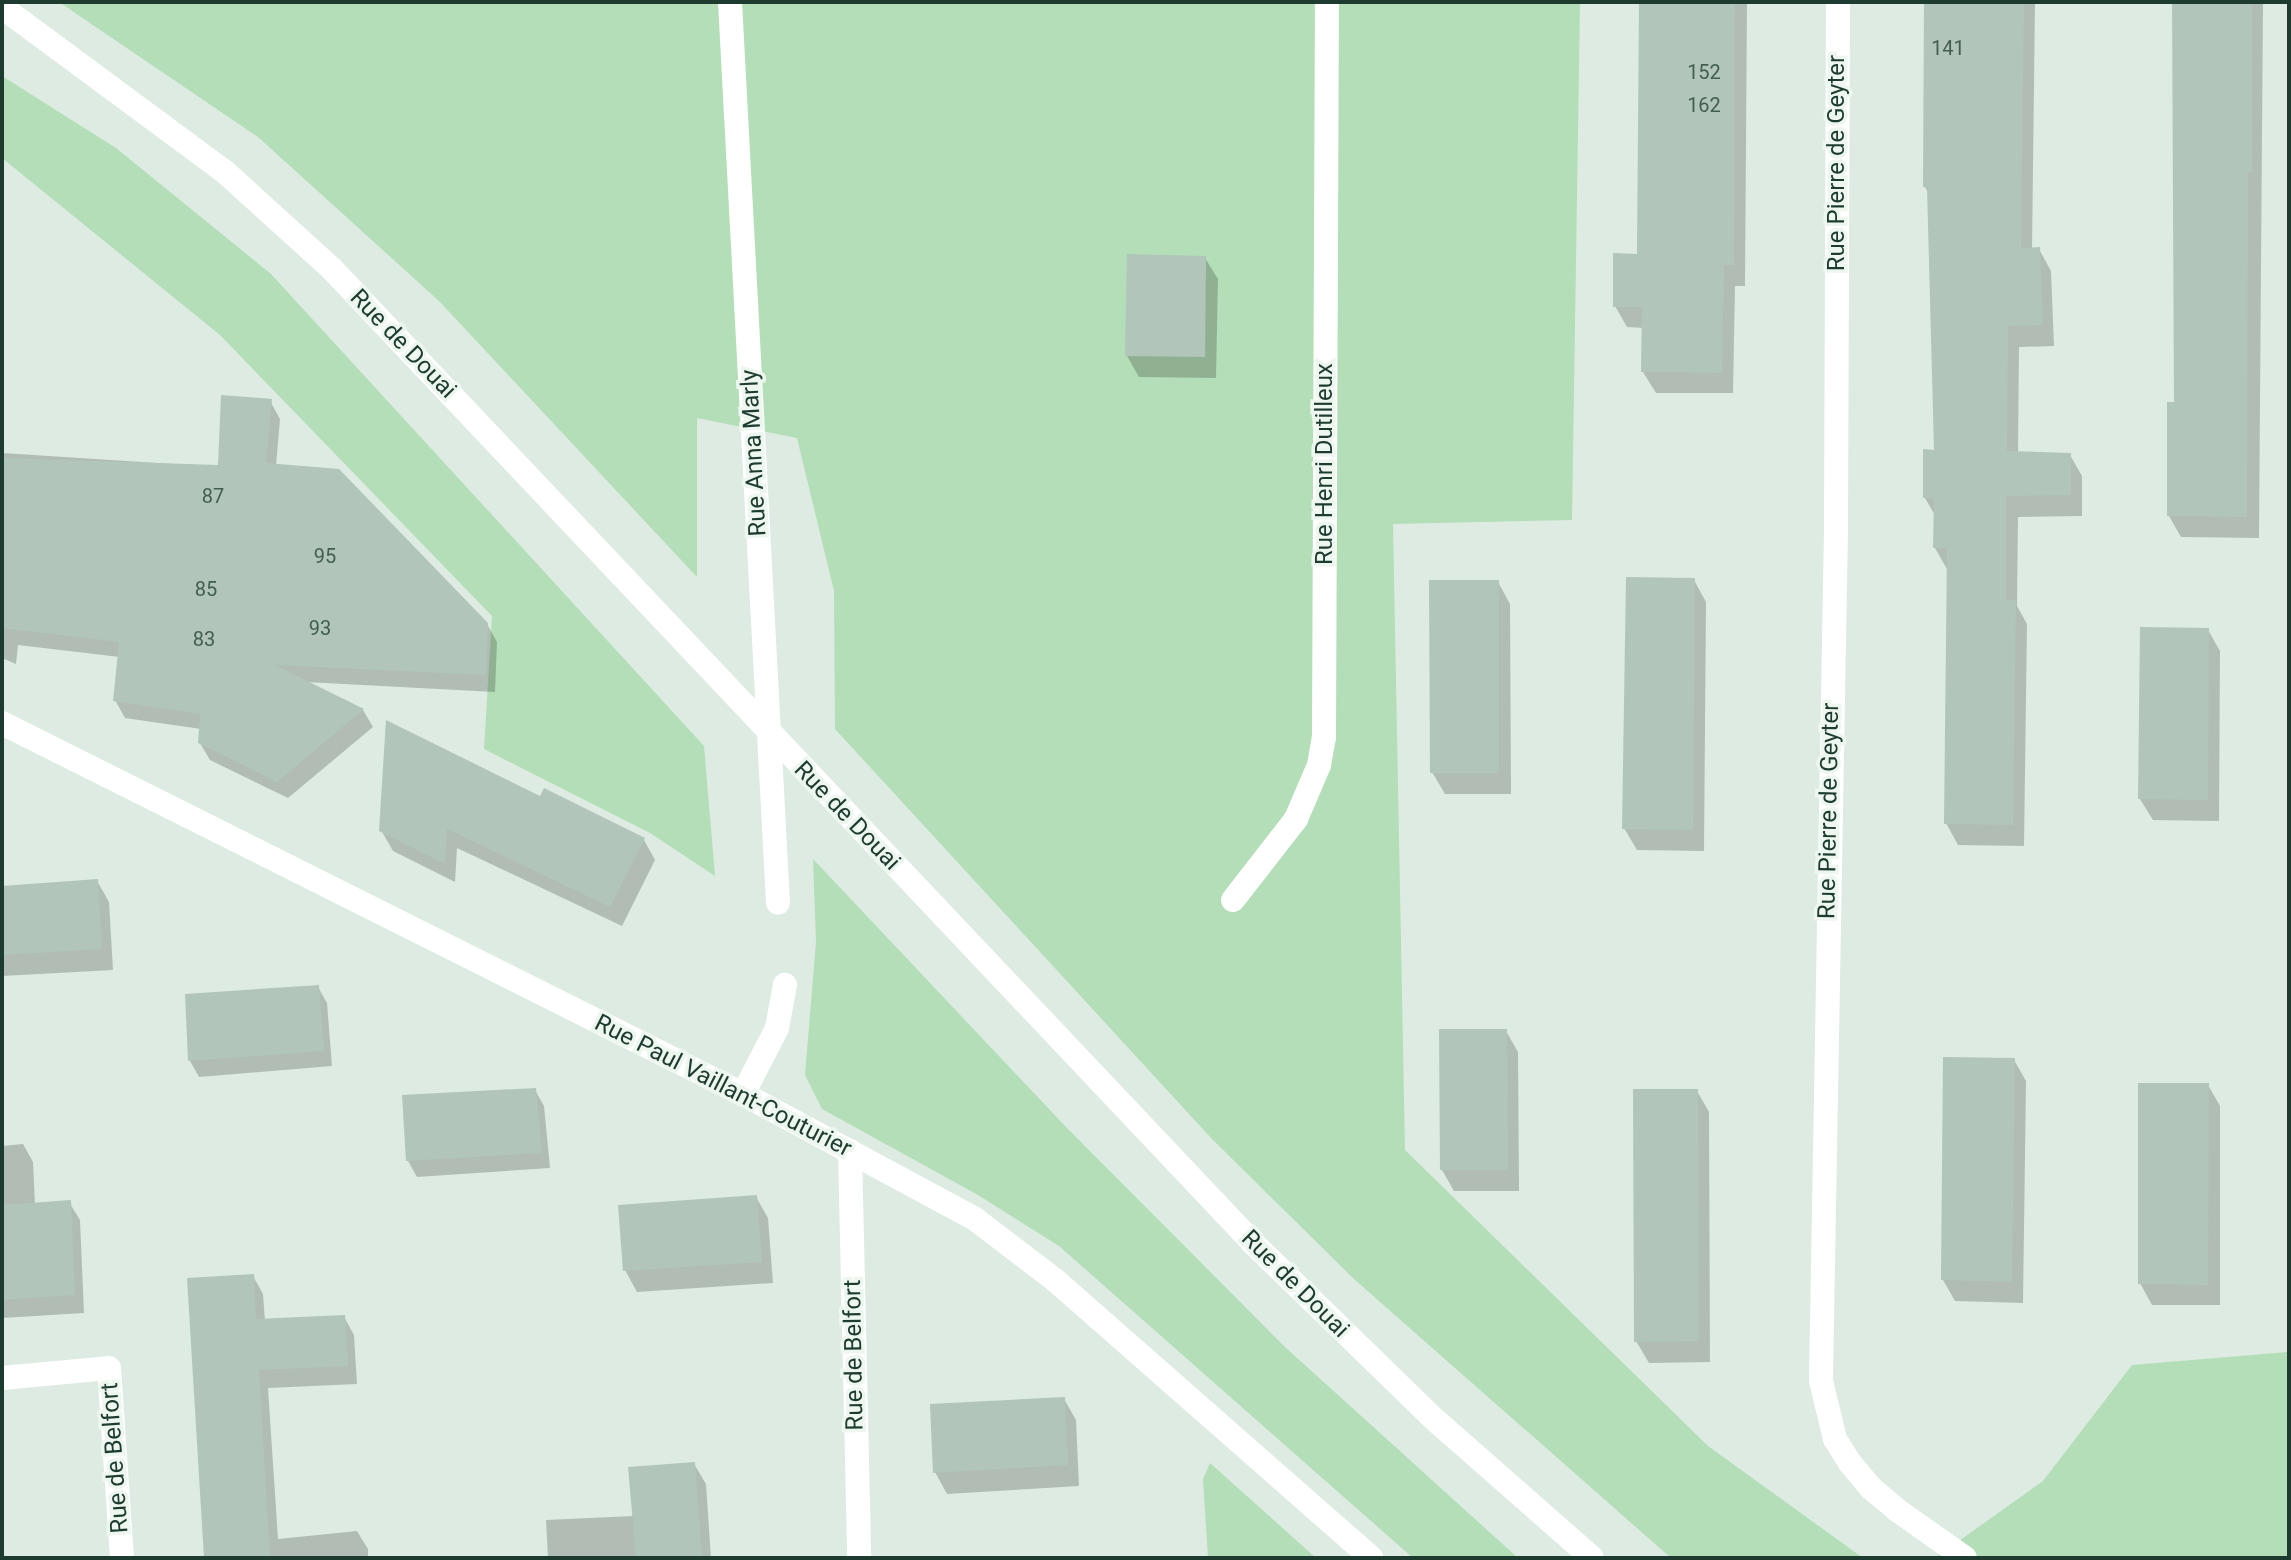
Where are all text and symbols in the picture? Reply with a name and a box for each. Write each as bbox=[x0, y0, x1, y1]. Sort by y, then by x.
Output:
house number: 141 bbox=[1931, 36, 1965, 60]
street label: Rue Pierre de Geyter bbox=[1823, 55, 1851, 271]
house number: 152 bbox=[1687, 60, 1721, 84]
house number: 162 bbox=[1687, 93, 1721, 117]
street label: Rue de Douai bbox=[344, 283, 462, 405]
street label: Rue Henri Dutilleux bbox=[1311, 363, 1339, 565]
street label: Rue Anna Marly bbox=[735, 369, 773, 537]
house number: 87 bbox=[202, 484, 224, 508]
house number: 95 bbox=[314, 544, 336, 568]
house number: 85 bbox=[195, 577, 217, 601]
house number: 93 bbox=[309, 616, 331, 640]
house number: 83 bbox=[193, 627, 215, 651]
street label: Rue Pierre de Geyter bbox=[1813, 703, 1845, 919]
street label: Rue de Douai bbox=[788, 755, 906, 877]
street label: Rue Paul Vaillant-Couturier bbox=[590, 1009, 856, 1163]
street label: Rue de Douai bbox=[1235, 1224, 1355, 1344]
street label: Rue de Belfort bbox=[838, 1279, 870, 1431]
street label: Rue de Belfort bbox=[95, 1382, 135, 1534]

